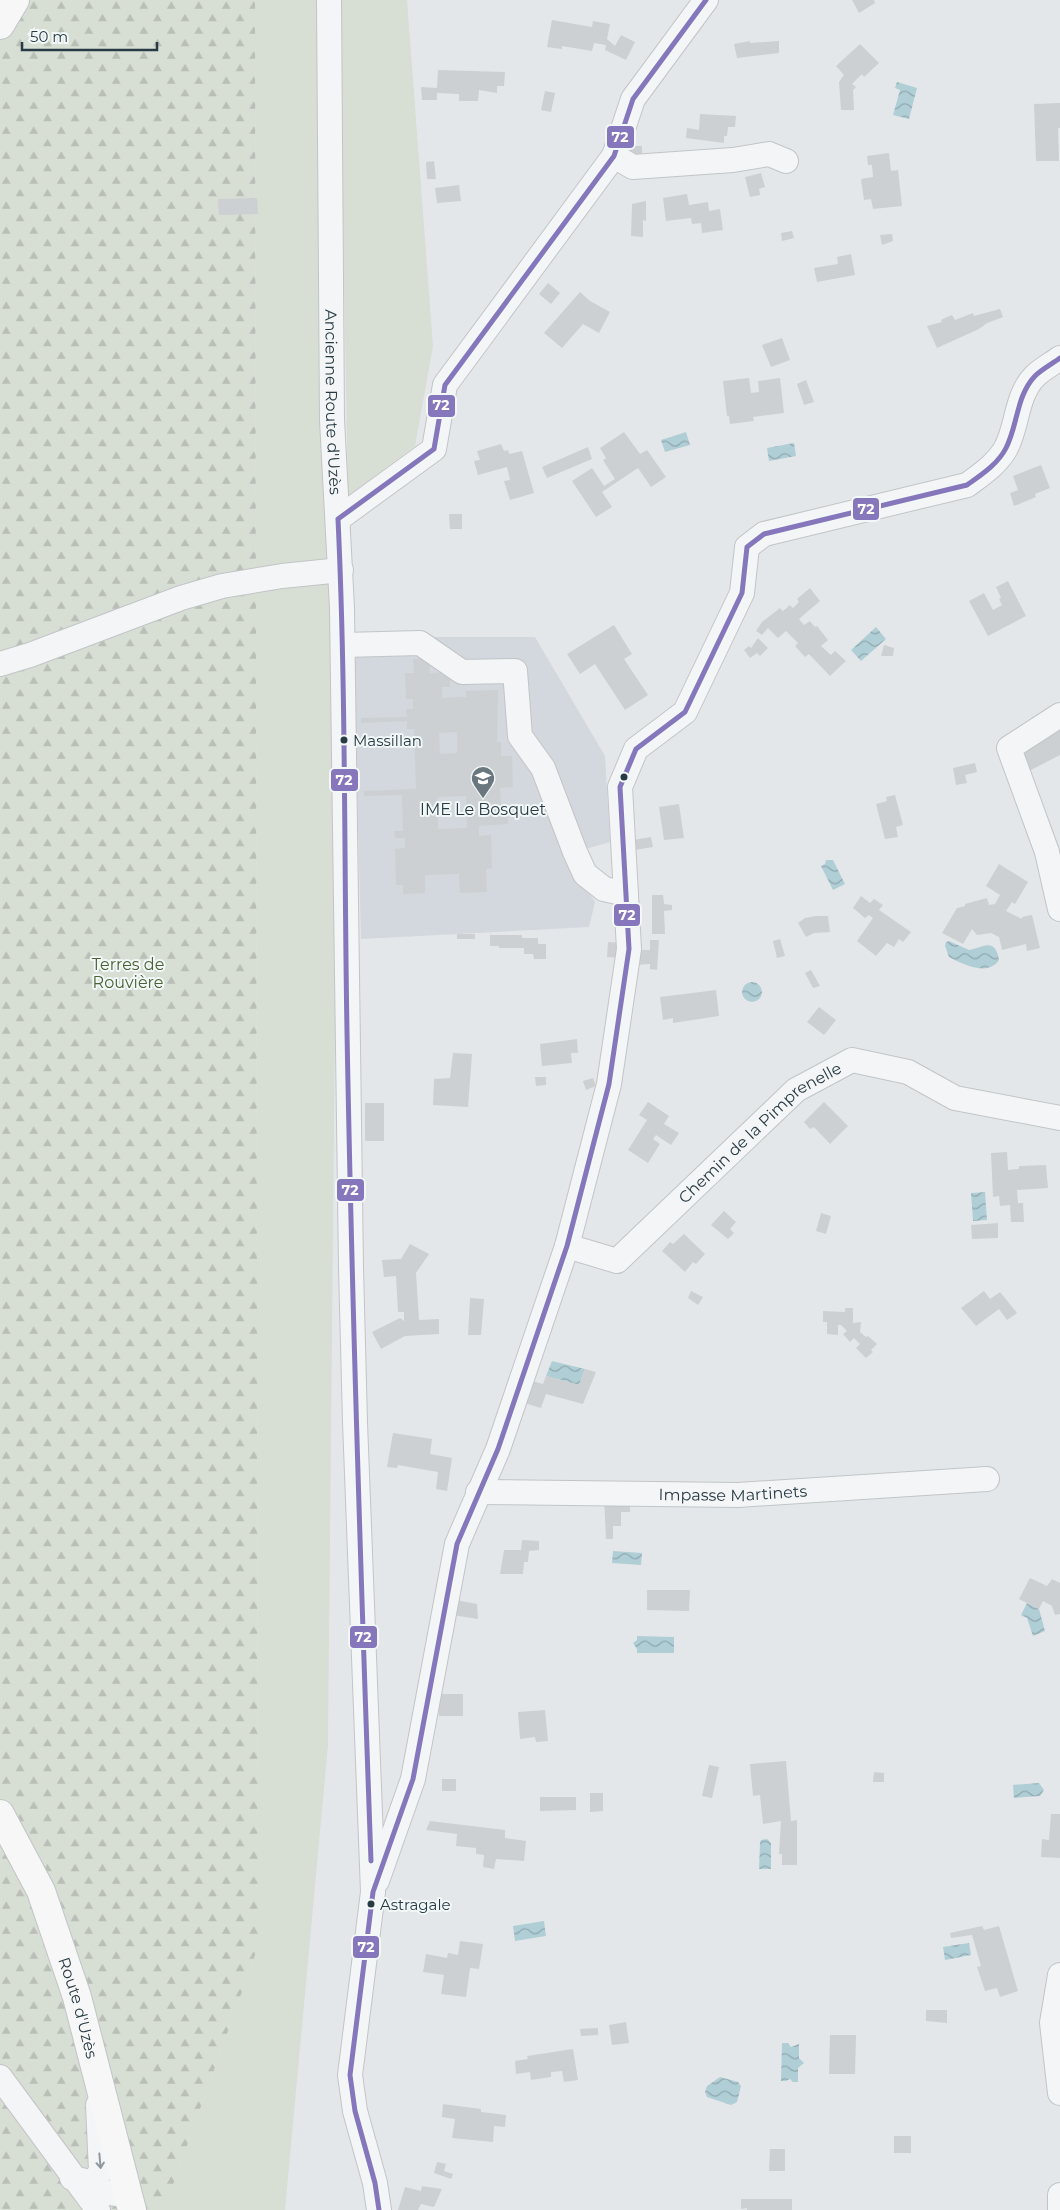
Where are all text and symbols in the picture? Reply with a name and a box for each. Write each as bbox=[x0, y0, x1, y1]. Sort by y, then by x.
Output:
scale bar bbox=[22, 20, 158, 52]
text: 50 m bbox=[30, 27, 68, 46]
line badge: 72 bbox=[606, 125, 635, 149]
text: 72 bbox=[612, 128, 628, 146]
street label: Ancienne Route d'Uzès bbox=[321, 309, 345, 495]
line badge: 72 bbox=[427, 394, 456, 418]
text: 72 bbox=[433, 396, 449, 414]
line badge: 72 bbox=[852, 497, 880, 521]
text: 72 bbox=[858, 500, 874, 518]
place label: Massillan bbox=[353, 731, 422, 750]
marker: Massillan bbox=[339, 735, 349, 745]
school or university icon: IME Le Bosquet bbox=[470, 765, 496, 799]
line badge: 72 bbox=[330, 768, 359, 792]
text: 72 bbox=[336, 771, 352, 789]
unlabelled marker bbox=[619, 772, 629, 782]
place label: IME Le Bosquet bbox=[420, 800, 546, 819]
line badge: 72 bbox=[613, 903, 641, 927]
text: 72 bbox=[619, 906, 635, 924]
park label: Terres de Rouvière bbox=[92, 955, 164, 992]
street label: Chemin de la Pimprenelle bbox=[675, 1059, 845, 1207]
line badge: 72 bbox=[336, 1178, 365, 1202]
text: 72 bbox=[342, 1181, 358, 1199]
street label: Impasse Martinets bbox=[659, 1482, 808, 1505]
line badge: 72 bbox=[349, 1625, 378, 1649]
text: 72 bbox=[355, 1628, 371, 1646]
place label: Astragale bbox=[380, 1895, 451, 1914]
marker: Astragale bbox=[366, 1899, 376, 1909]
line badge: 72 bbox=[352, 1935, 380, 1959]
text: 72 bbox=[358, 1938, 374, 1956]
street label: Route d'Uzès bbox=[54, 1955, 102, 2061]
one-way arrow bbox=[95, 2152, 105, 2168]

